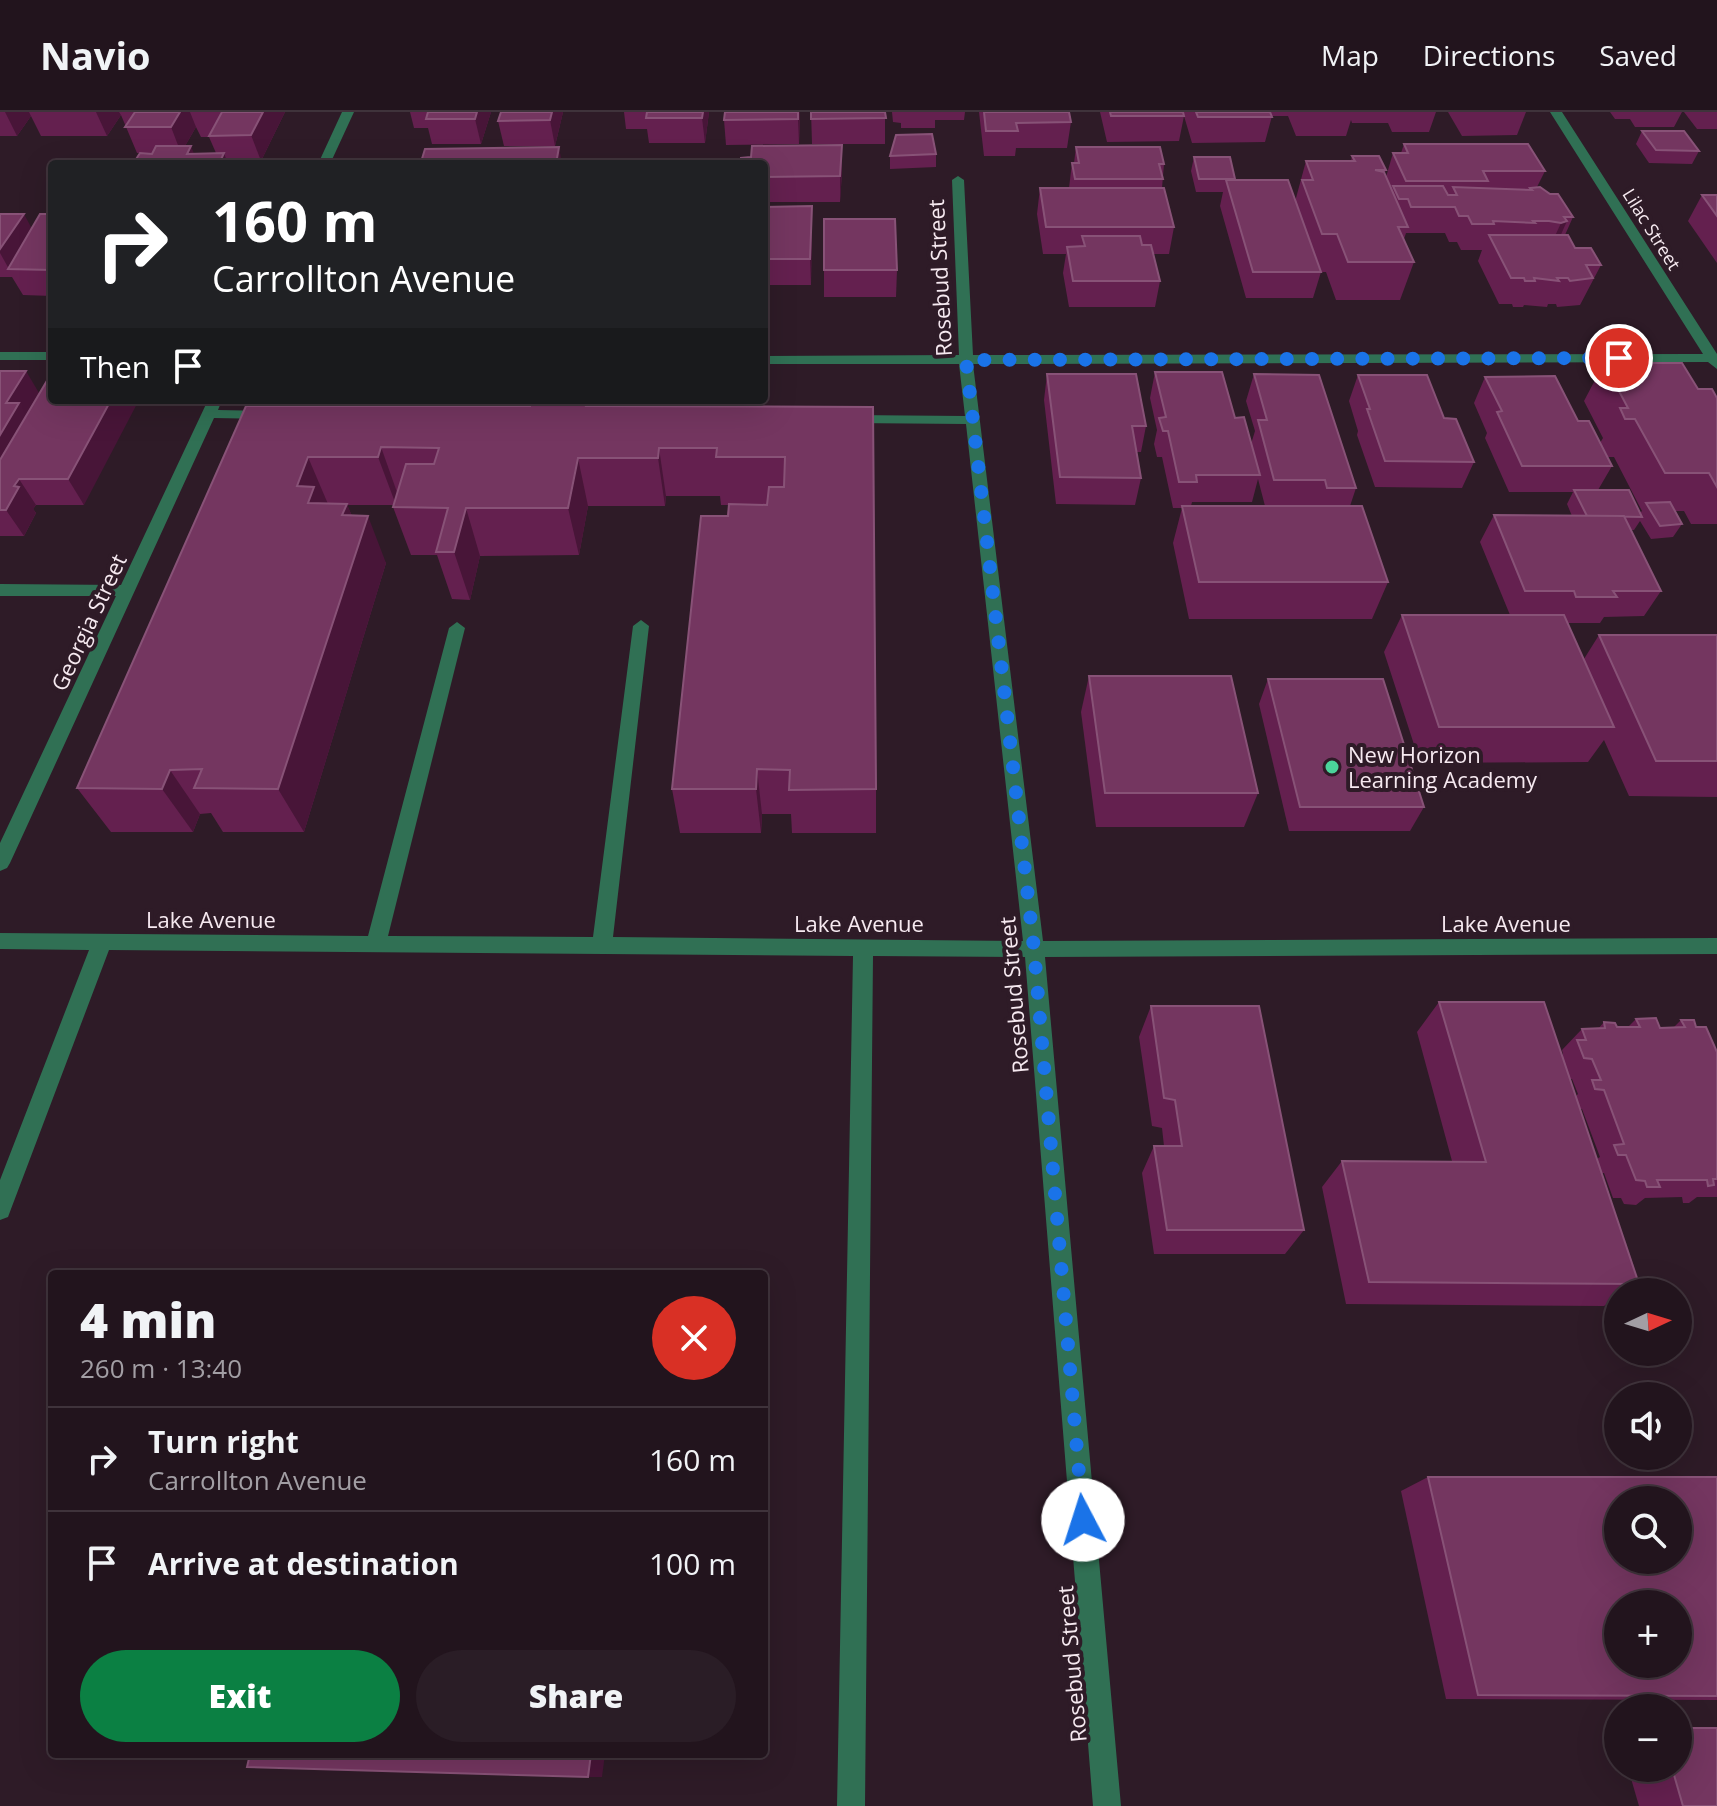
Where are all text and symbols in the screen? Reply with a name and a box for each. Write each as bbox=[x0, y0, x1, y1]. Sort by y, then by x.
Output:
text: Navio bbox=[40, 29, 151, 81]
text: Map bbox=[1321, 36, 1379, 74]
text: Directions bbox=[1423, 36, 1555, 74]
text: Saved bbox=[1599, 36, 1677, 74]
text: 160 m bbox=[212, 182, 378, 258]
street label: Lilac Street bbox=[1617, 184, 1687, 274]
icon: right bbox=[80, 192, 184, 296]
street label: Rosebud Street bbox=[920, 199, 958, 357]
text: Carrollton Avenue bbox=[212, 254, 515, 303]
pin bbox=[1585, 324, 1653, 392]
icon: arrive bbox=[1597, 336, 1641, 380]
icon: arrive bbox=[166, 344, 210, 388]
text: Then bbox=[80, 346, 150, 387]
street label: Georgia Street bbox=[43, 549, 133, 695]
place label: New Horizon Learning Academy bbox=[1348, 739, 1538, 794]
marker: New Horizon Learning Academy bbox=[1323, 758, 1341, 776]
street label: Lake Avenue bbox=[146, 904, 276, 934]
street label: Lake Avenue bbox=[794, 908, 924, 938]
street label: Lake Avenue bbox=[1441, 908, 1571, 938]
street label: Rosebud Street bbox=[991, 915, 1035, 1075]
north arrow bbox=[1604, 1278, 1692, 1366]
map controls bbox=[1604, 1278, 1692, 1782]
text: 4 min bbox=[80, 1287, 216, 1352]
button: close bbox=[652, 1296, 736, 1380]
text: 260 m · 13:40 bbox=[80, 1350, 242, 1386]
button: sound bbox=[1604, 1382, 1692, 1470]
text: Turn right bbox=[148, 1421, 299, 1462]
icon: right bbox=[80, 1437, 124, 1481]
text: 160 m bbox=[649, 1439, 736, 1480]
text: Carrollton Avenue bbox=[148, 1462, 367, 1498]
position arrow bbox=[1041, 1478, 1125, 1562]
button: search bbox=[1604, 1486, 1692, 1574]
icon: arrive bbox=[80, 1541, 124, 1585]
text: Arrive at destination bbox=[148, 1543, 459, 1584]
text: 100 m bbox=[649, 1543, 736, 1584]
street label: Rosebud Street bbox=[1049, 1584, 1093, 1744]
button: + bbox=[1604, 1590, 1692, 1678]
button: Exit bbox=[80, 1650, 400, 1742]
button: Share bbox=[416, 1650, 736, 1742]
button: − bbox=[1604, 1694, 1692, 1782]

